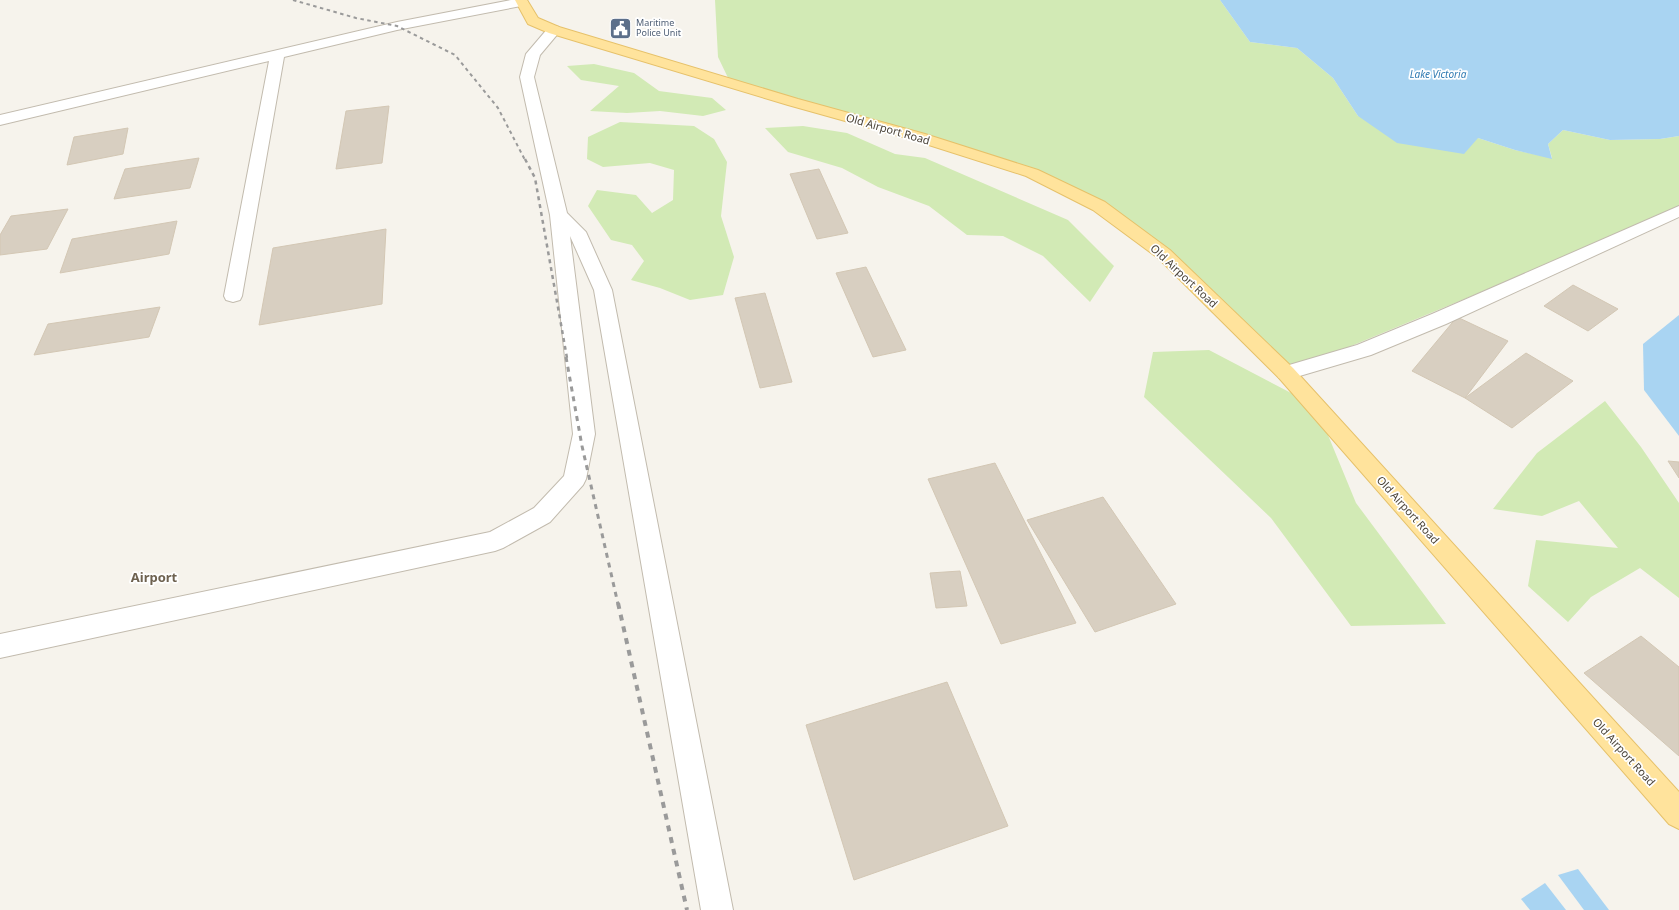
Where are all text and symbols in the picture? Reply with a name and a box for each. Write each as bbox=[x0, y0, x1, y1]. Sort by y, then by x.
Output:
public building icon: Maritime Police Unit bbox=[608, 15, 634, 41]
place label: Maritime Police Unit bbox=[636, 16, 682, 39]
water label: Lake Victoria bbox=[1410, 67, 1467, 81]
street label: Old Airport Road bbox=[844, 109, 932, 148]
street label: Old Airport Road bbox=[1148, 241, 1221, 311]
street label: Old Airport Road bbox=[1374, 472, 1443, 547]
district label: Airport bbox=[131, 568, 178, 586]
street label: Old Airport Road bbox=[1590, 714, 1659, 789]

